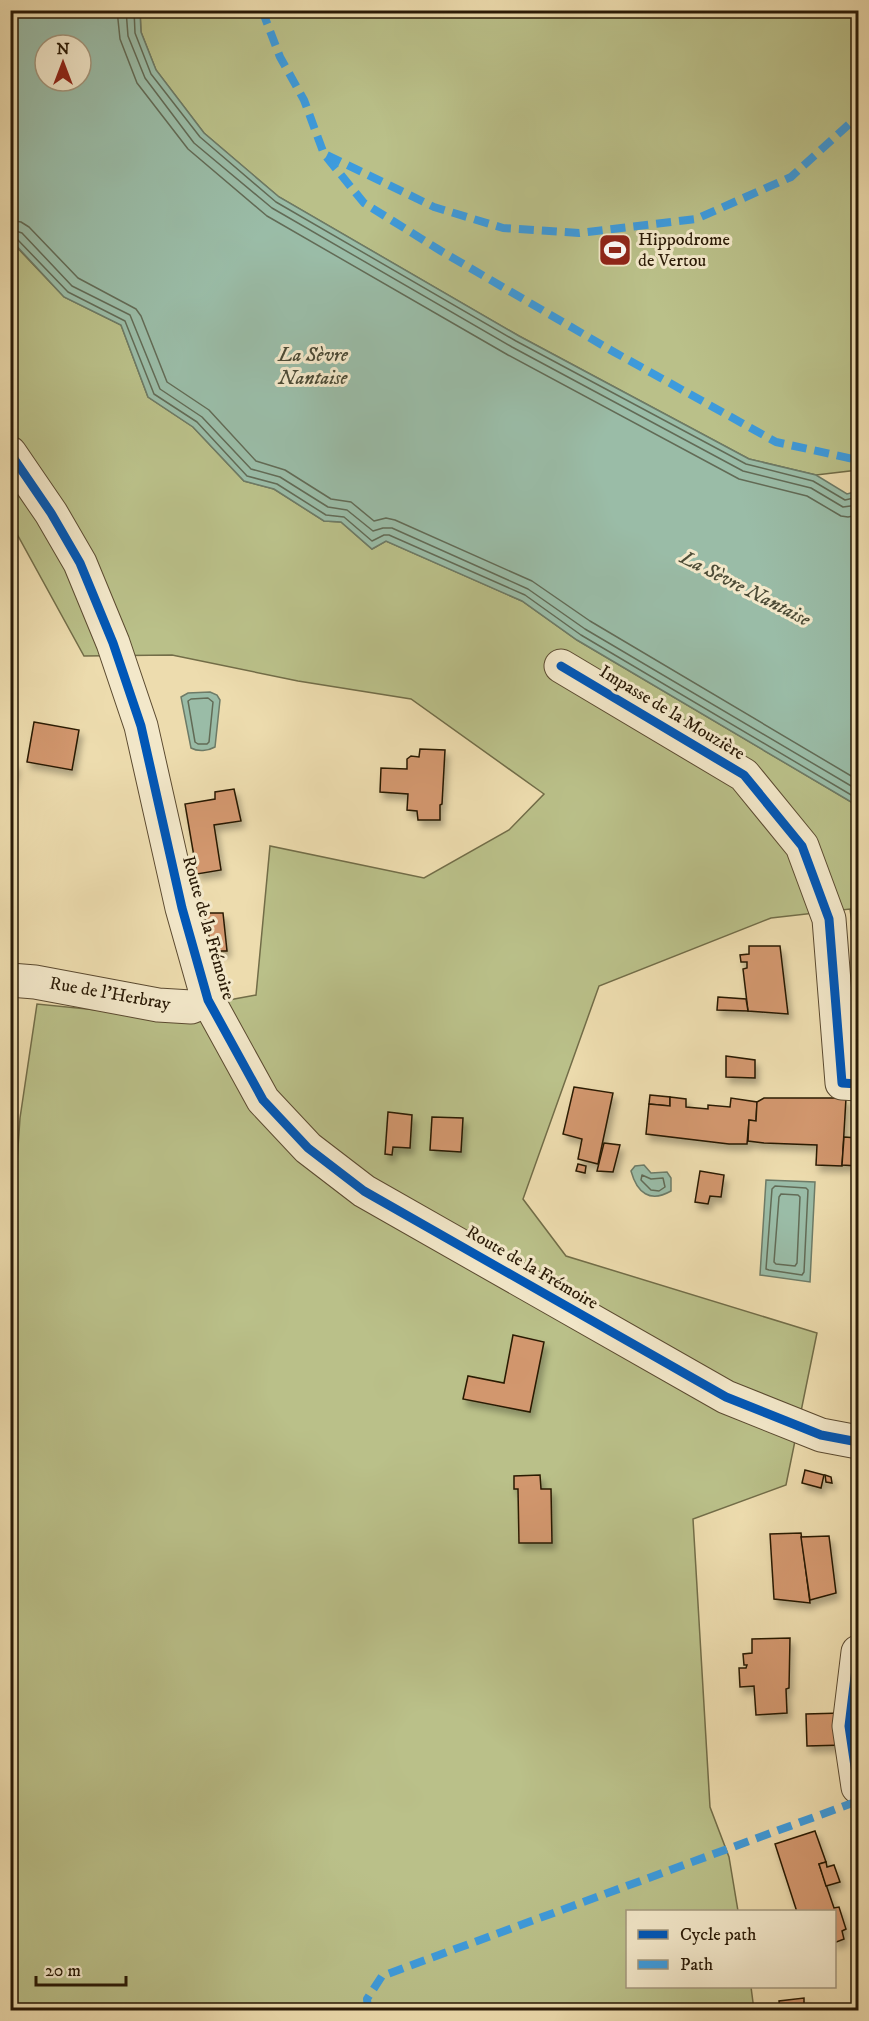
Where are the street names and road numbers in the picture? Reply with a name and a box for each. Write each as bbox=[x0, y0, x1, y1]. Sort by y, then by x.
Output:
street label: Impasse de la Mouzière bbox=[595, 661, 749, 765]
street label: Route de la Frémoire bbox=[177, 853, 239, 1003]
street label: Rue de l'Herbray bbox=[48, 973, 173, 1016]
street label: Route de la Frémoire bbox=[462, 1221, 602, 1315]

